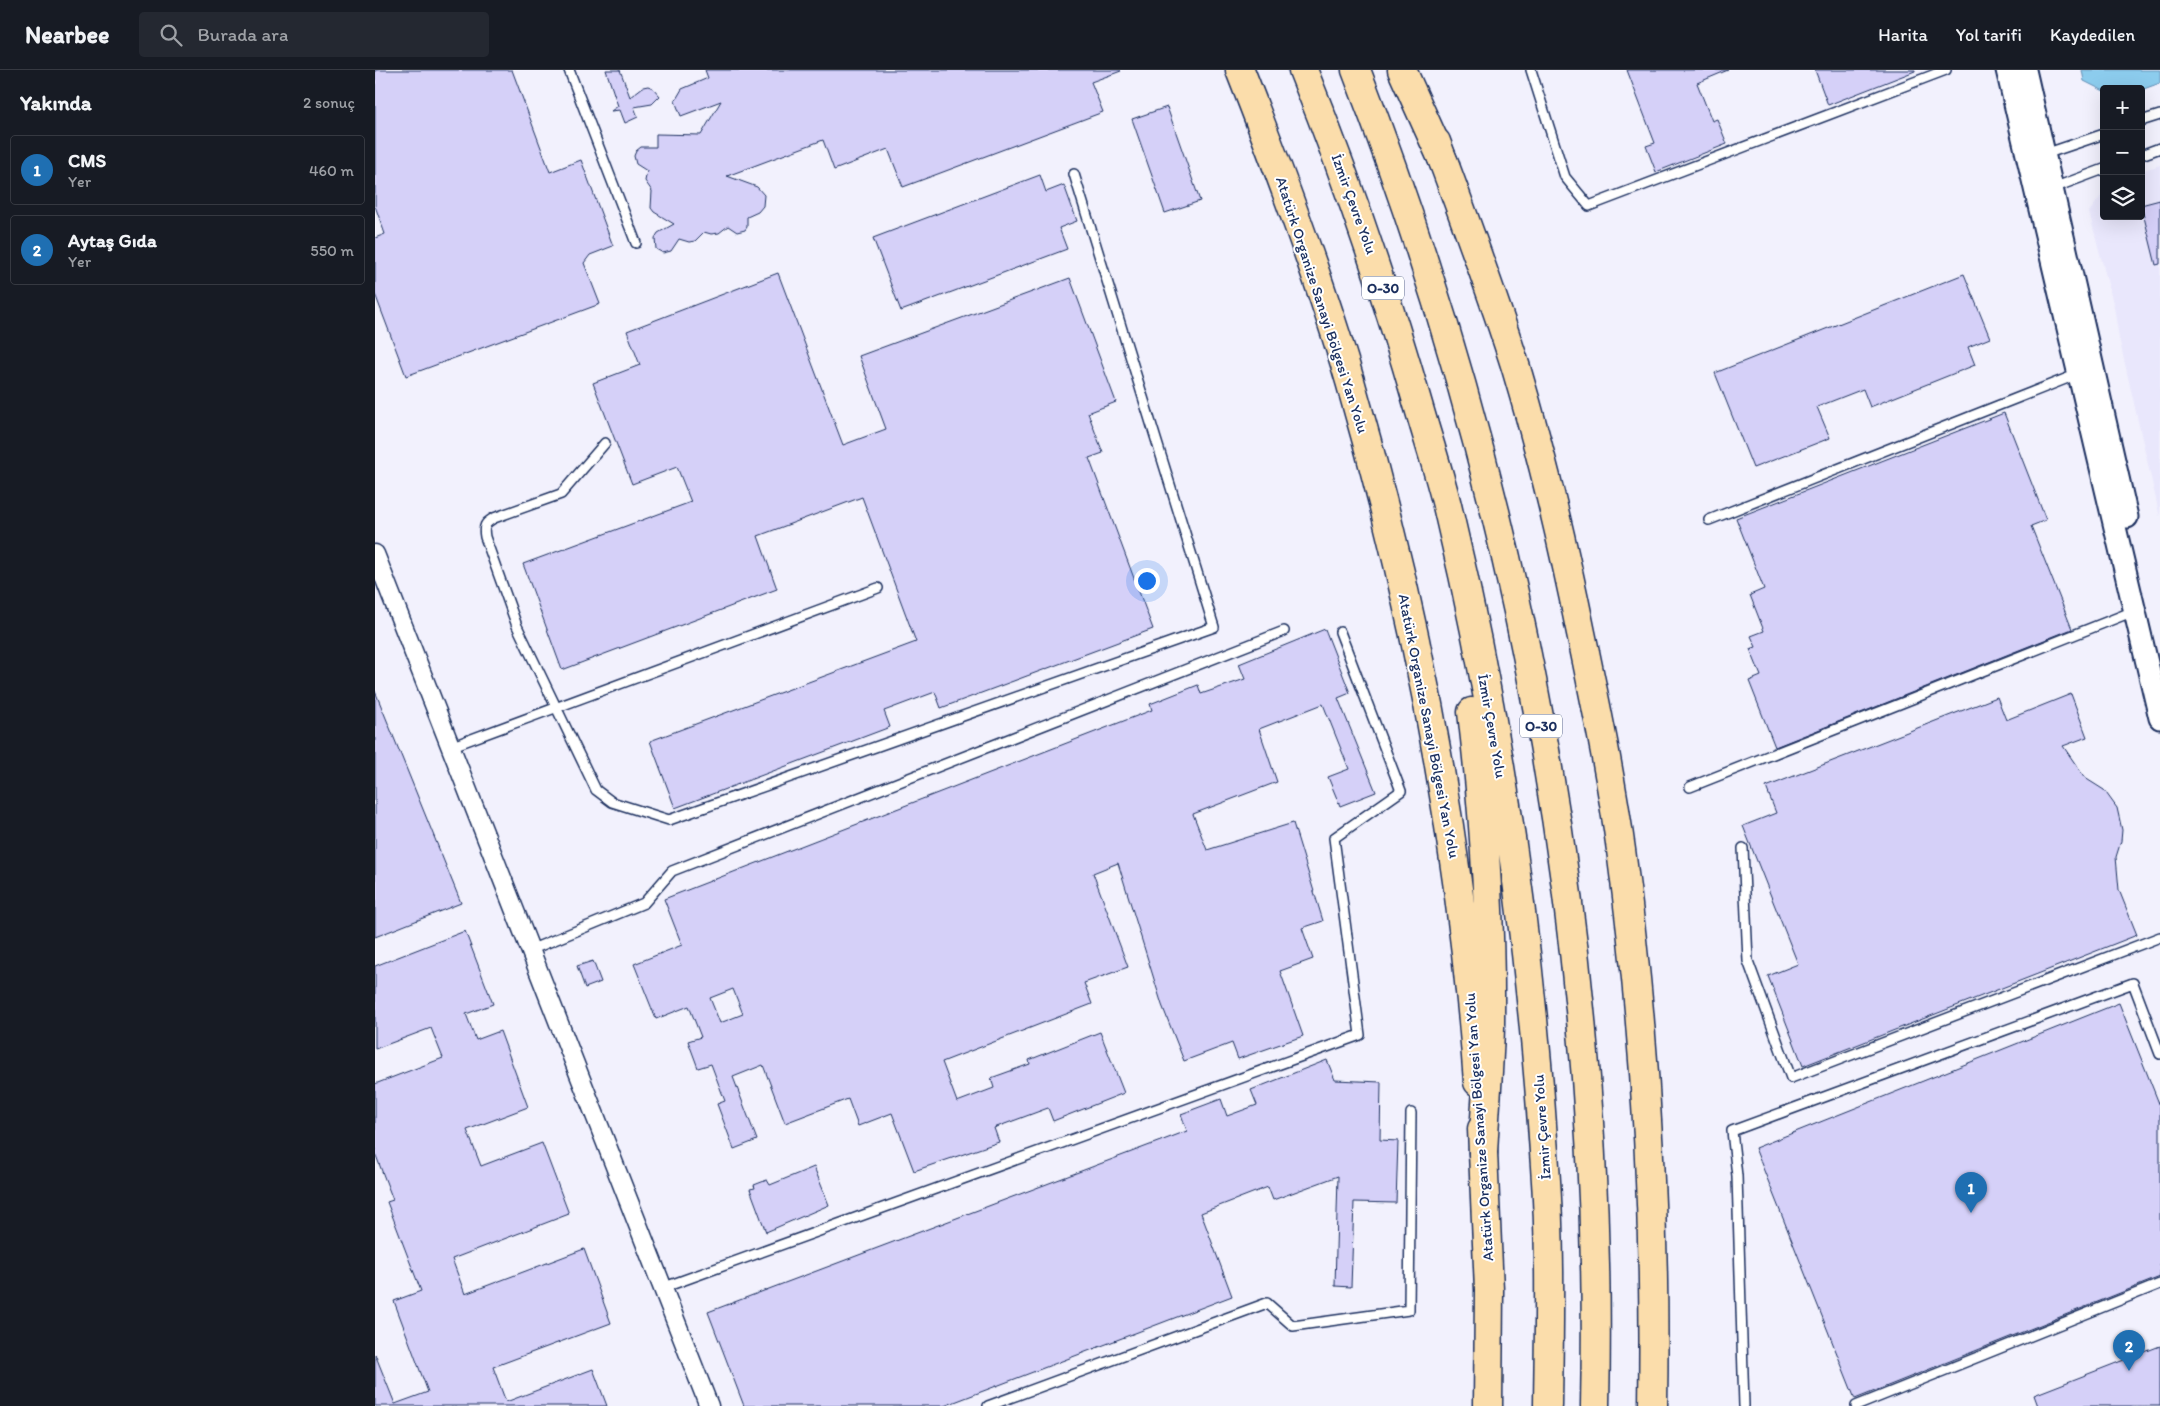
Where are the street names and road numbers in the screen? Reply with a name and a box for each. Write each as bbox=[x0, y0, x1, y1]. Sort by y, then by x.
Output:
street label: İzmir Çevre Yolu bbox=[1328, 151, 1380, 257]
street label: Atatürk Organize Sanayi Bölgesi Yan Yolu bbox=[1272, 174, 1372, 436]
road number: O-30 bbox=[1362, 277, 1404, 300]
street label: Atatürk Organize Sanayi Bölgesi Yan Yolu bbox=[1395, 592, 1463, 860]
street label: İzmir Çevre Yolu bbox=[1474, 673, 1510, 779]
road number: O-30 bbox=[1520, 714, 1562, 738]
street label: Atatürk Organize Sanayi Bölgesi Yan Yolu bbox=[1461, 992, 1497, 1262]
street label: İzmir Çevre Yolu bbox=[1529, 1074, 1555, 1180]

